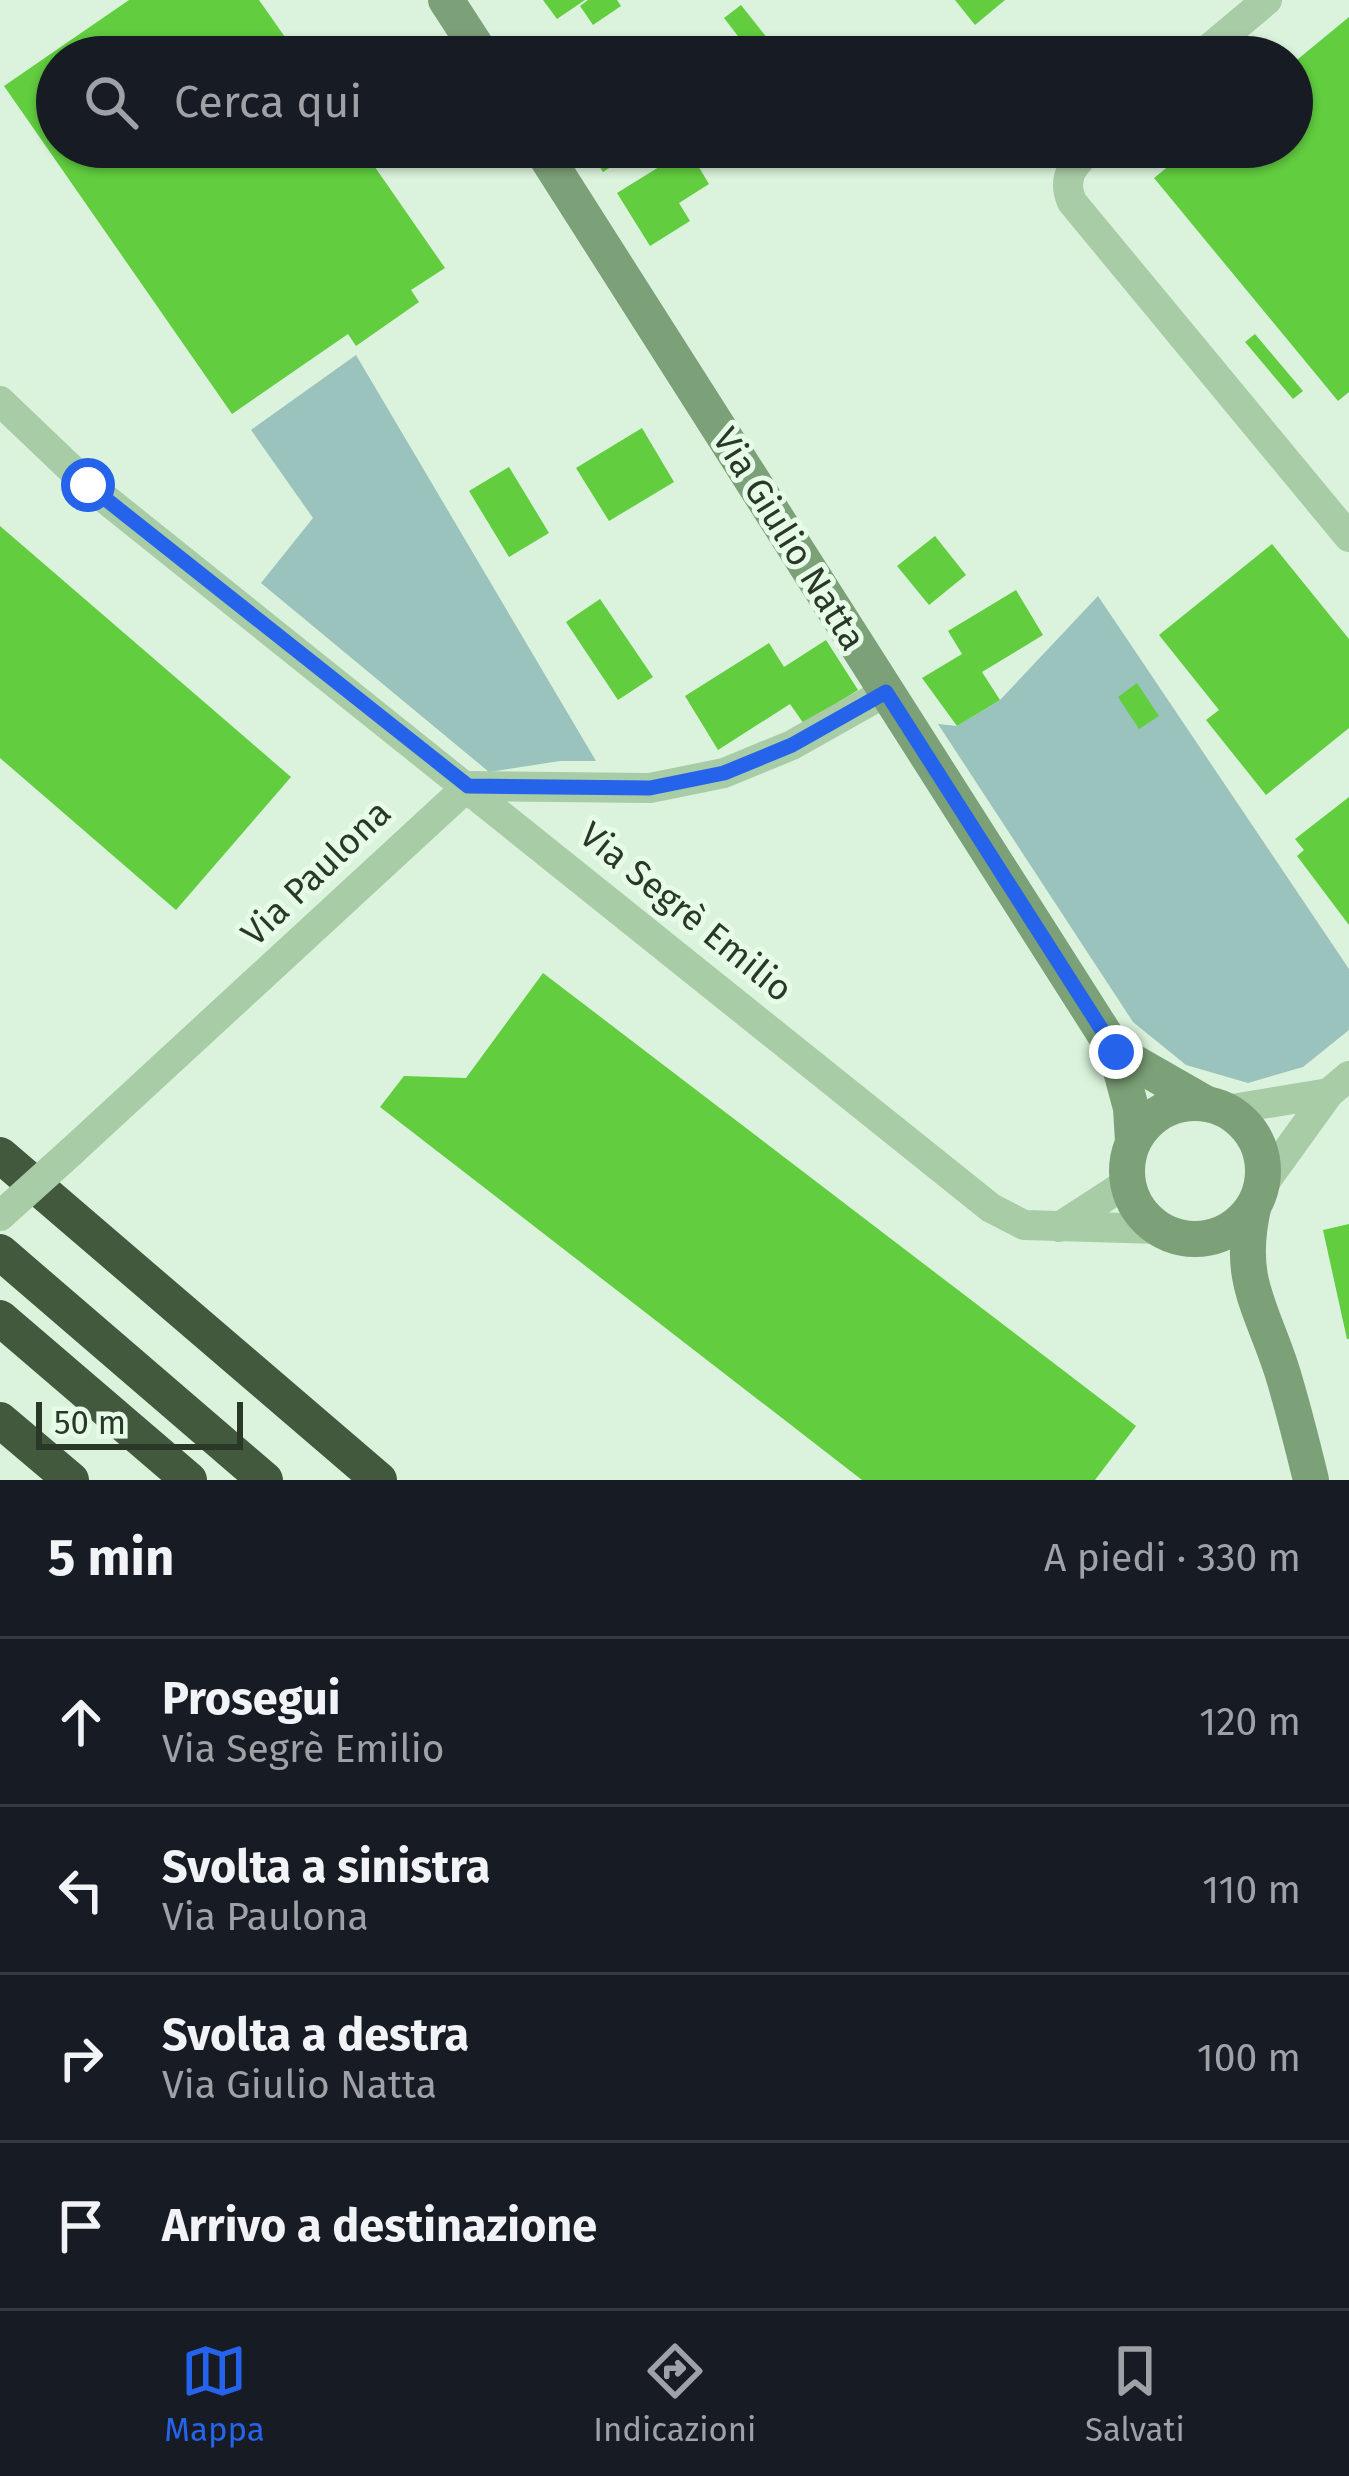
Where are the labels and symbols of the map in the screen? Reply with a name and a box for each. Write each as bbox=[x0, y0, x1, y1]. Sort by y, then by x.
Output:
street label: Via Giulio Natta bbox=[703, 420, 875, 658]
route start bbox=[61, 458, 115, 512]
street label: Via Paulona bbox=[232, 791, 400, 955]
street label: Via Segrè Emilio bbox=[571, 813, 801, 1011]
route end bbox=[1089, 1025, 1143, 1079]
scale bar bbox=[36, 1396, 243, 1449]

